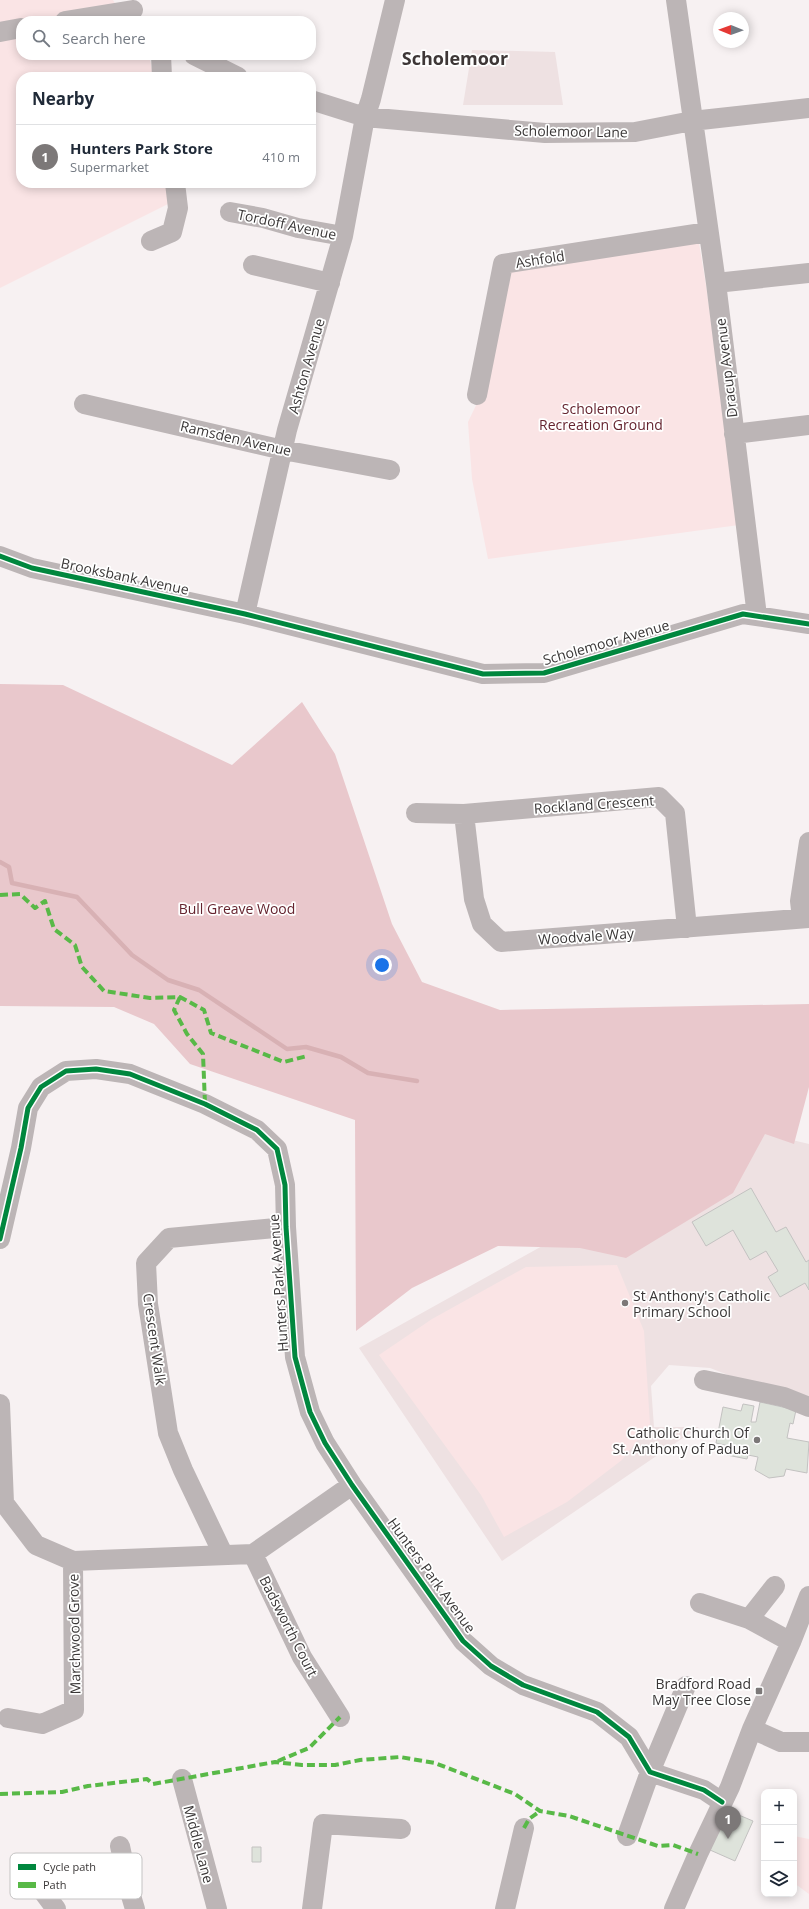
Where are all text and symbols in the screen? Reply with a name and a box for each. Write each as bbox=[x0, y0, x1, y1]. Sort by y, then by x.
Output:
north arrow bbox=[713, 12, 749, 48]
search box bbox=[16, 16, 316, 60]
icon: search bbox=[30, 27, 52, 49]
text: Search here bbox=[62, 28, 146, 48]
district label: Scholemoor bbox=[402, 46, 508, 70]
text: Nearby bbox=[32, 87, 94, 110]
street label: Scholemoor Lane bbox=[514, 121, 628, 141]
text: Hunters Park Store bbox=[70, 138, 213, 158]
text: 1 bbox=[41, 148, 49, 166]
text: 410 m bbox=[262, 148, 300, 166]
text: Supermarket bbox=[70, 158, 149, 176]
street label: Tordoff Avenue bbox=[236, 204, 338, 244]
street label: Ashfold bbox=[514, 246, 566, 272]
street label: Ashton Avenue bbox=[283, 316, 329, 416]
street label: Dracup Avenue bbox=[710, 317, 742, 419]
park label: Scholemoor Recreation Ground bbox=[539, 399, 663, 434]
street label: Ramsden Avenue bbox=[179, 416, 294, 460]
street label: Brooksbank Avenue bbox=[59, 553, 191, 599]
street label: Scholemoor Avenue bbox=[541, 615, 672, 669]
street label: Rockland Crescent bbox=[533, 790, 655, 818]
park label: Bull Greave Wood bbox=[179, 899, 295, 918]
street label: Woodvale Way bbox=[538, 923, 635, 949]
your location bbox=[372, 955, 392, 975]
street label: Hunters Park Avenue bbox=[264, 1213, 292, 1353]
place label: St Anthony's Catholic Primary School bbox=[633, 1286, 770, 1321]
street label: Crescent Walk bbox=[139, 1292, 171, 1387]
marker: St Anthony's Catholic Primary School bbox=[620, 1298, 630, 1308]
place label: Catholic Church Of St. Anthony of Padua bbox=[612, 1423, 750, 1458]
marker: Catholic Church Of St. Anthony of Padua bbox=[752, 1435, 762, 1445]
street label: Hunters Park Avenue bbox=[384, 1514, 480, 1637]
street label: Badsworth Court bbox=[255, 1572, 323, 1680]
street label: Marchwood Grove bbox=[63, 1573, 85, 1694]
place label: Bradford Road May Tree Close bbox=[652, 1674, 751, 1709]
marker: Bradford Road May Tree Close bbox=[754, 1686, 764, 1696]
map controls bbox=[761, 1789, 797, 1897]
button: + bbox=[761, 1789, 797, 1825]
street label: Middle Lane bbox=[179, 1803, 219, 1885]
pin: 1 bbox=[715, 1806, 741, 1839]
button: − bbox=[761, 1825, 797, 1861]
legend bbox=[10, 1853, 142, 1899]
text: Cycle path bbox=[43, 1859, 96, 1874]
button: layers bbox=[761, 1861, 797, 1897]
text: Path bbox=[43, 1877, 66, 1892]

